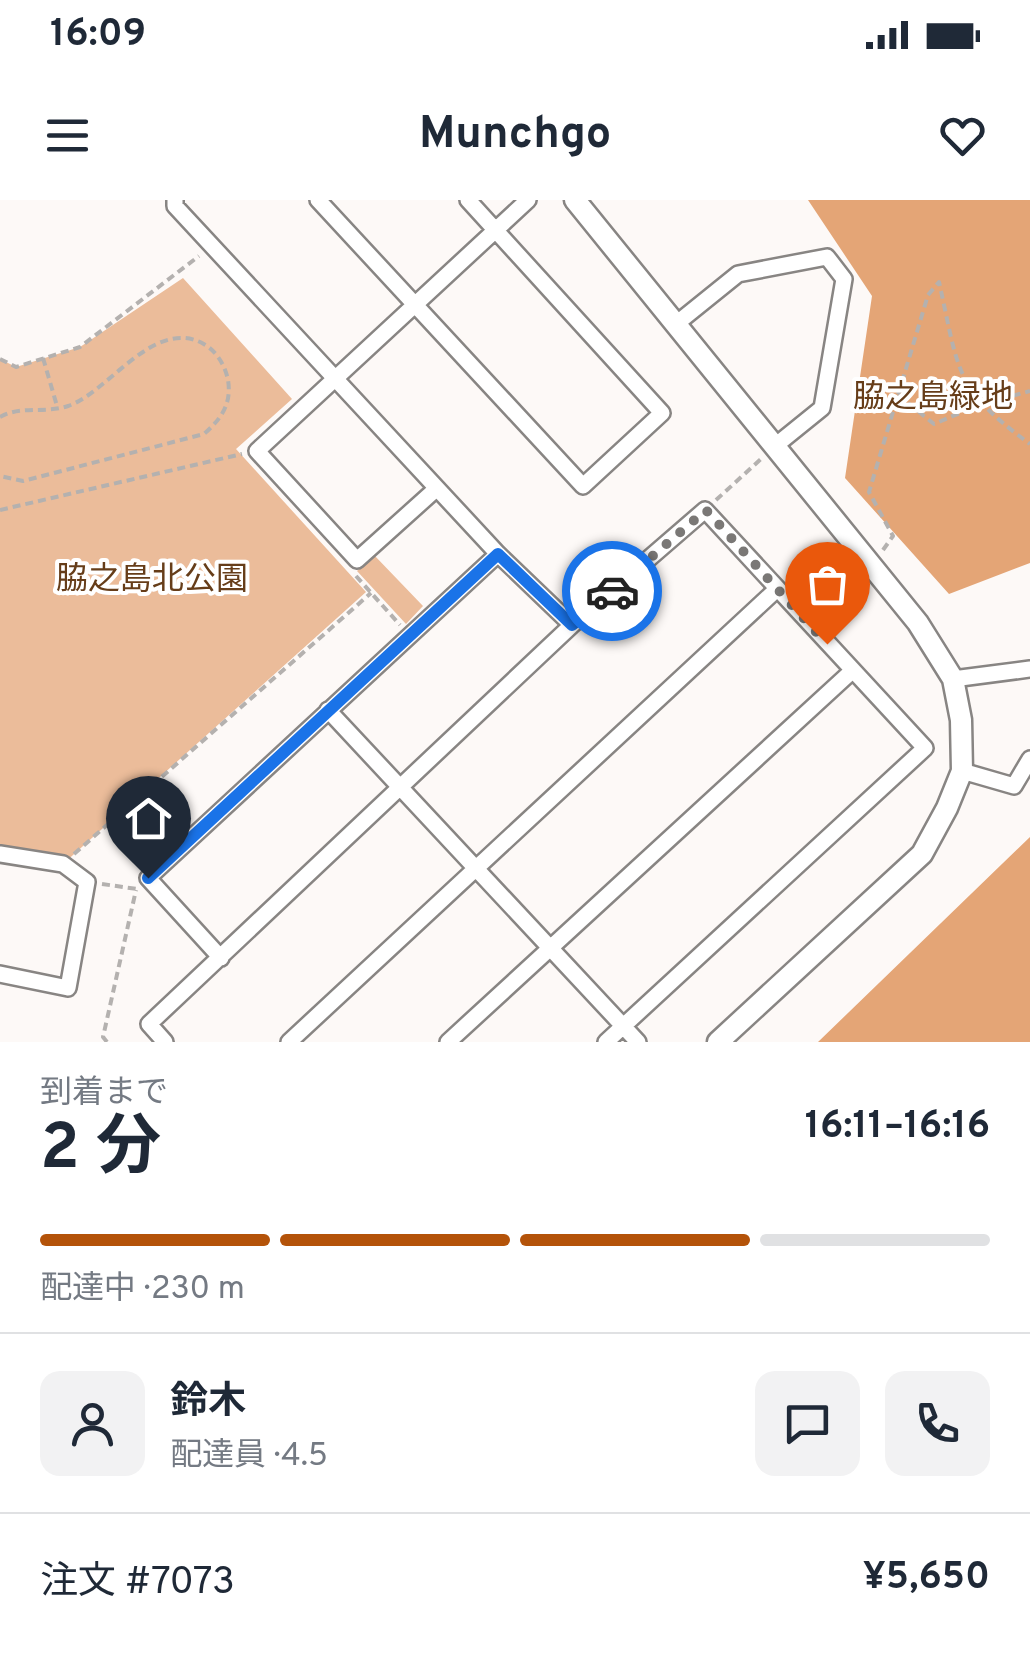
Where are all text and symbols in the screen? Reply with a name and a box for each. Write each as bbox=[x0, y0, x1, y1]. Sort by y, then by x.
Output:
text: 16:09 bbox=[50, 11, 146, 60]
text: Munchgo bbox=[419, 107, 611, 164]
icon: menu bbox=[40, 108, 95, 163]
icon: heart bbox=[935, 108, 990, 163]
park label: 脇之島緑地 bbox=[853, 379, 1013, 419]
courier bbox=[562, 541, 662, 641]
pin bbox=[785, 542, 870, 645]
icon: bag bbox=[800, 557, 855, 612]
park label: 脇之島北公園 bbox=[56, 561, 248, 601]
icon: car bbox=[585, 564, 640, 619]
pin bbox=[106, 776, 191, 879]
icon: home bbox=[121, 791, 176, 846]
text: 到着まで bbox=[40, 1074, 168, 1114]
text: 16:11–16:16 bbox=[805, 1103, 990, 1152]
text: 2 分 bbox=[40, 1110, 161, 1192]
text: 配達中 · 230 m bbox=[40, 1270, 245, 1310]
button: person bbox=[40, 1371, 145, 1476]
button: chat bbox=[755, 1371, 860, 1476]
button: phone bbox=[885, 1371, 990, 1476]
text: 鈴木 bbox=[170, 1379, 246, 1428]
text: 配達員 · 4.5 bbox=[170, 1437, 328, 1477]
text: ¥5,650 bbox=[863, 1554, 990, 1603]
text: 注文 #7073 bbox=[40, 1559, 235, 1608]

